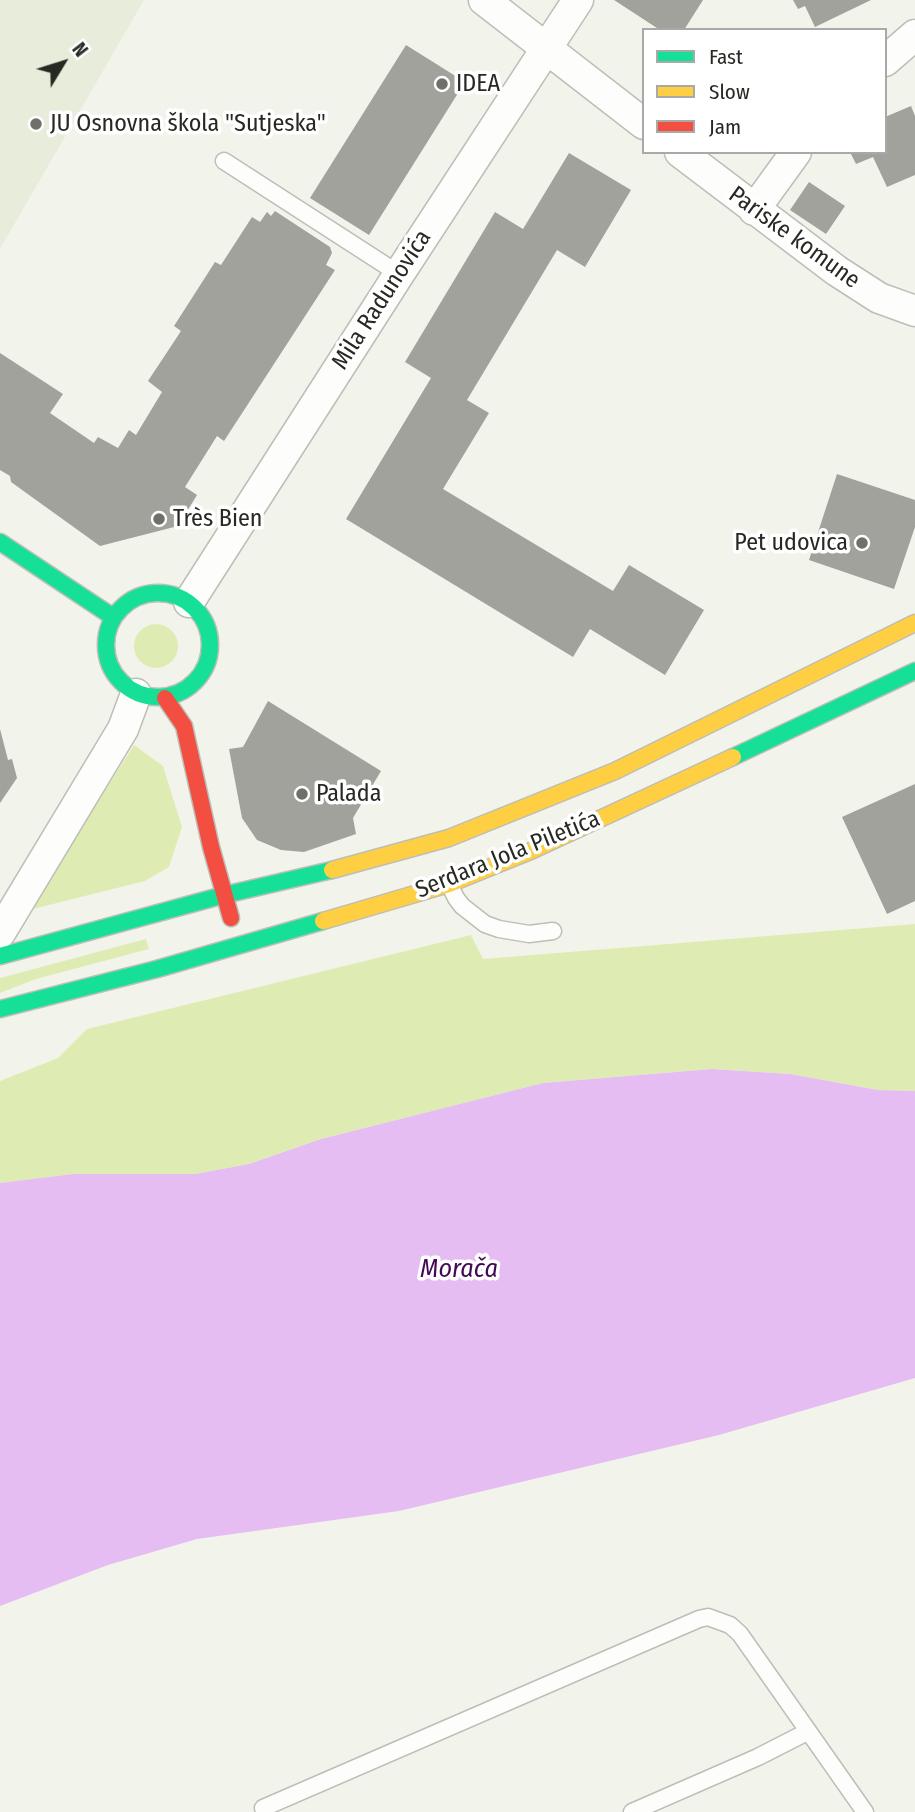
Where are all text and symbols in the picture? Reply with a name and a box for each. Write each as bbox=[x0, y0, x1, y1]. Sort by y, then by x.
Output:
north arrow bbox=[28, 28, 98, 98]
legend bbox=[642, 28, 887, 154]
text: N bbox=[67, 38, 93, 61]
text: Fast bbox=[709, 44, 743, 70]
place label: IDEA bbox=[456, 70, 500, 98]
marker: IDEA bbox=[434, 76, 450, 92]
text: Slow bbox=[709, 79, 750, 105]
place label: JU Osnovna škola "Sutjeska" bbox=[50, 110, 326, 138]
text: Jam bbox=[709, 114, 741, 140]
marker: JU Osnovna škola "Sutjeska" bbox=[28, 116, 44, 132]
street label: Pariske komune bbox=[723, 181, 865, 295]
street label: Mila Radunovića bbox=[326, 225, 438, 375]
place label: Très Bien bbox=[173, 505, 263, 533]
marker: Très Bien bbox=[151, 511, 167, 527]
place label: Pet udovica bbox=[734, 529, 848, 557]
marker: Pet udovica bbox=[854, 535, 870, 551]
place label: Palada bbox=[316, 780, 381, 808]
marker: Palada bbox=[294, 786, 310, 802]
street label: Serdara Jola Piletića bbox=[412, 805, 604, 905]
water label: Morača bbox=[420, 1254, 498, 1286]

